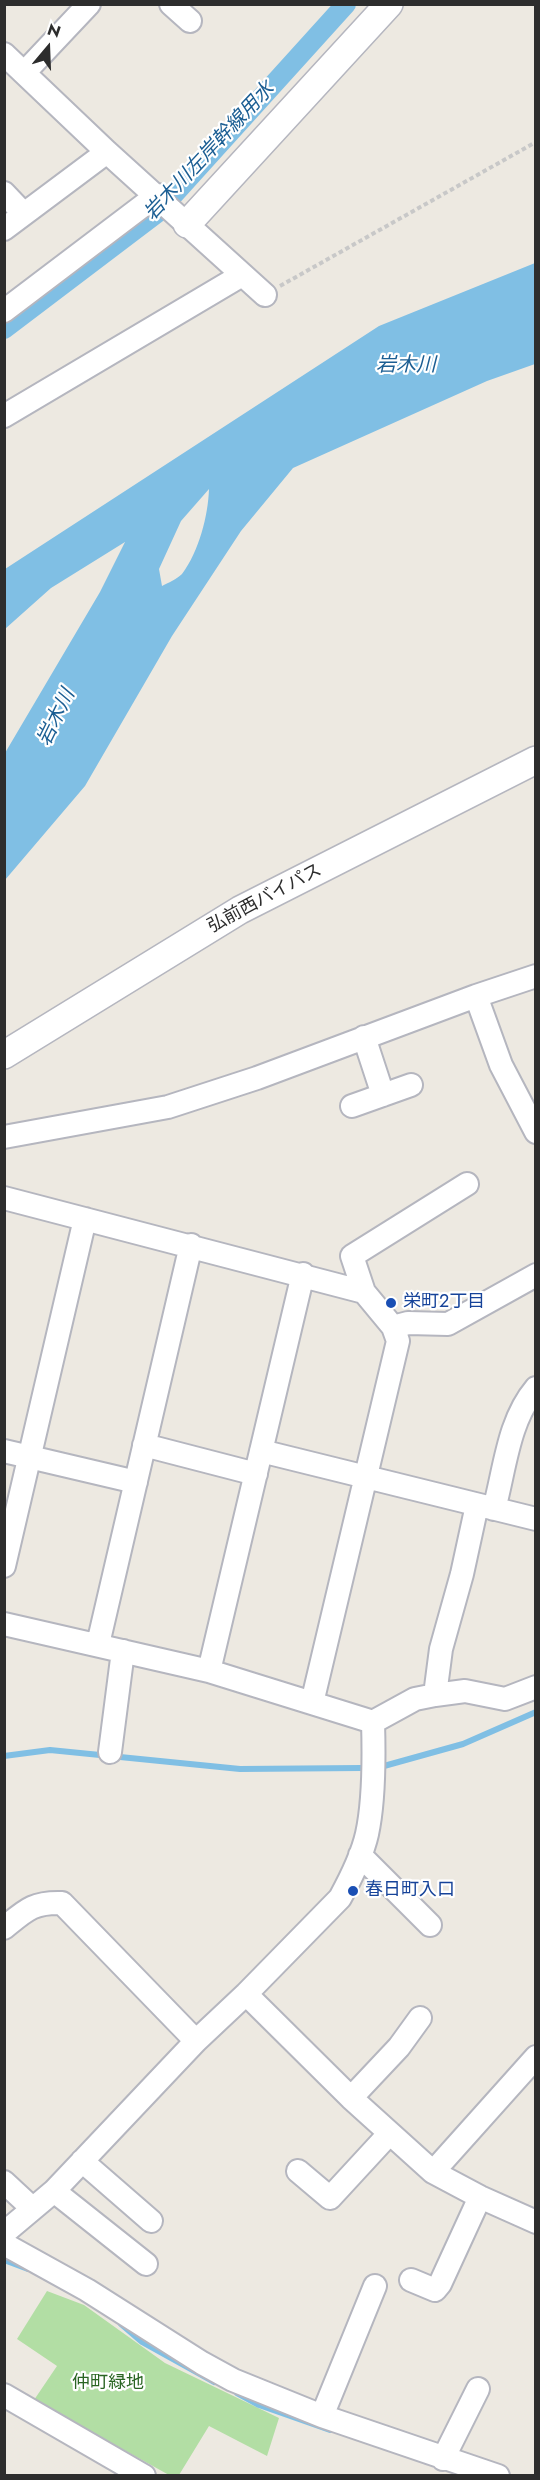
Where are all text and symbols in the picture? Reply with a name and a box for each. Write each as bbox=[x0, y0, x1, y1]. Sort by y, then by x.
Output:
north arrow bbox=[18, 18, 78, 78]
text: N bbox=[44, 18, 64, 43]
water label: 岩木川左岸幹線用水 bbox=[140, 78, 280, 226]
water label: 岩木川 bbox=[376, 354, 436, 378]
water label: 岩木川 bbox=[33, 686, 81, 750]
street label: 弘前西バイパス bbox=[204, 860, 326, 938]
place label: 栄町2丁目 bbox=[403, 1292, 485, 1314]
marker: 栄町2丁目 bbox=[384, 1296, 398, 1310]
place label: 春日町入口 bbox=[365, 1880, 455, 1902]
marker: 春日町入口 bbox=[346, 1884, 360, 1898]
park label: 仲町緑地 bbox=[72, 2373, 144, 2395]

